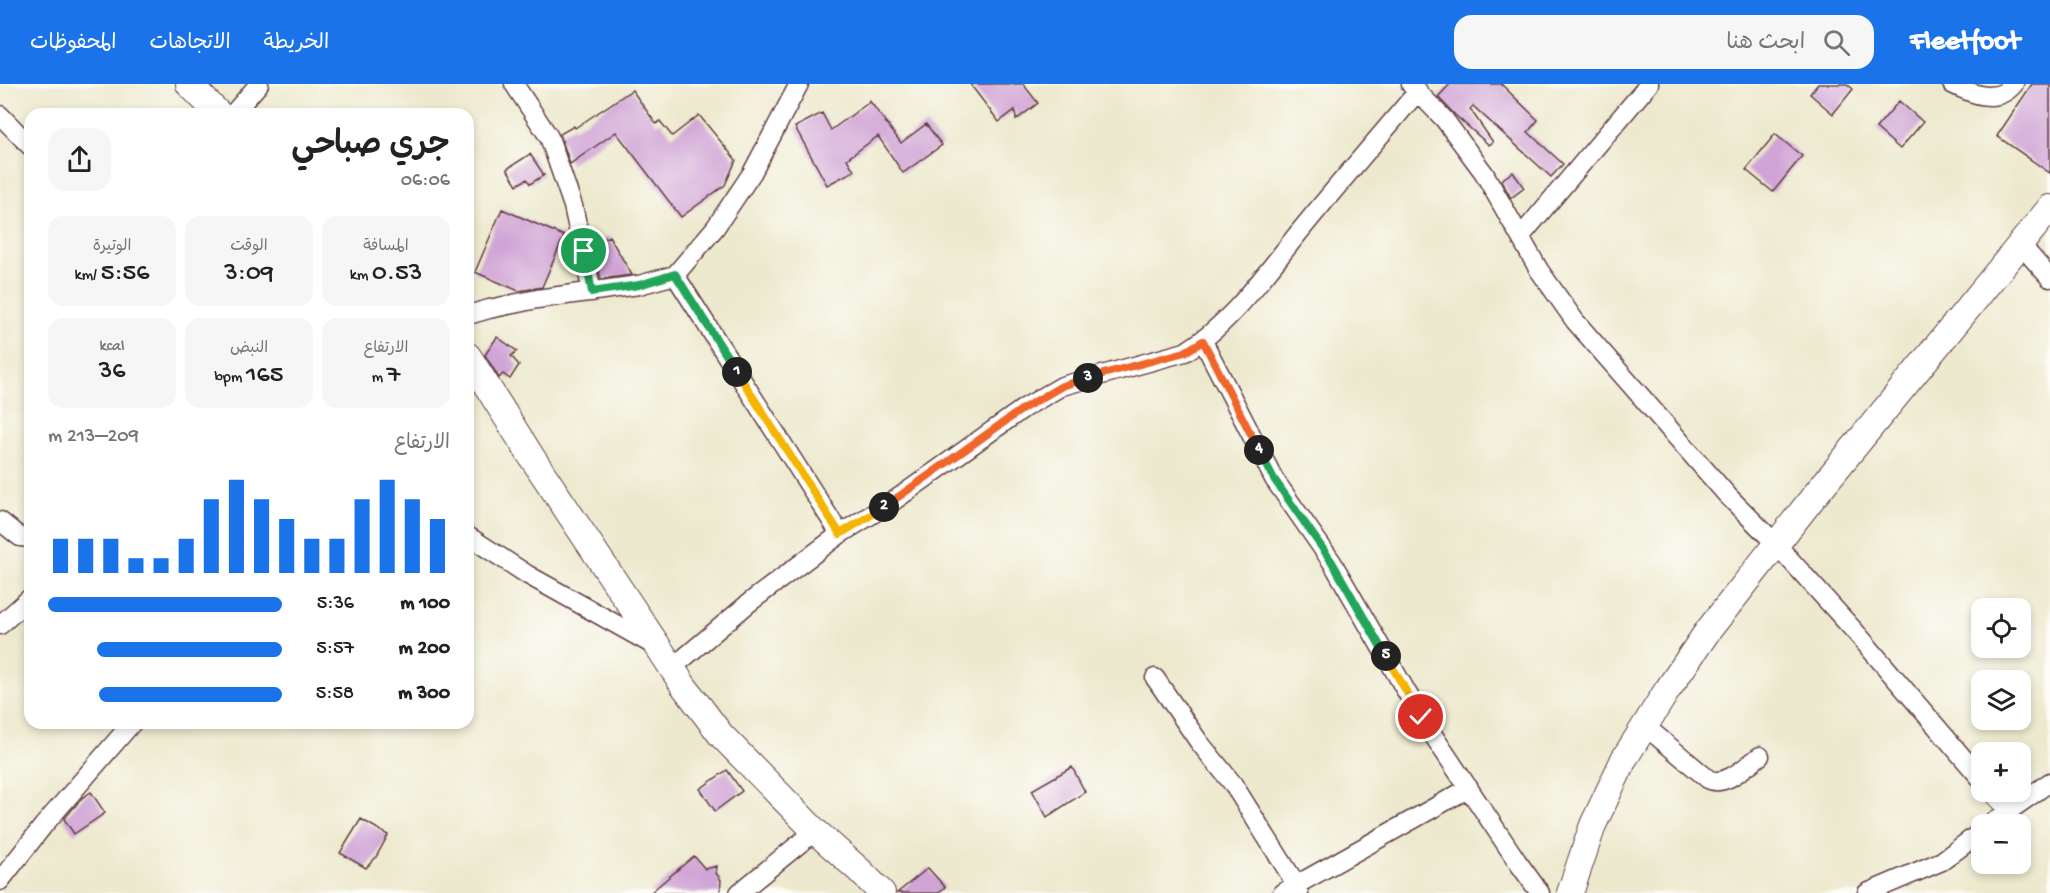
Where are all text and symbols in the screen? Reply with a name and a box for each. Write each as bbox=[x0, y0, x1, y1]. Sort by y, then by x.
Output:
search box bbox=[1454, 15, 1874, 69]
icon: search bbox=[1820, 26, 1853, 59]
text: Fleetfoot bbox=[1910, 26, 2020, 59]
text: ابحث هنا bbox=[1726, 31, 1805, 57]
text: المحفوظات bbox=[30, 32, 116, 57]
text: الاتجاهات bbox=[149, 32, 231, 57]
text: الخريطة bbox=[264, 32, 329, 57]
button: share bbox=[48, 128, 111, 191]
text: جري صباحي bbox=[291, 128, 450, 166]
text: 06:06 bbox=[401, 170, 450, 193]
pin bbox=[558, 225, 609, 276]
icon: arrive bbox=[567, 234, 600, 267]
text: الوتيرة bbox=[93, 238, 131, 257]
text: الوقت bbox=[230, 238, 268, 257]
text: المسافة bbox=[363, 238, 409, 257]
text: 5:56 bbox=[101, 259, 149, 290]
text: 3:09 bbox=[224, 259, 274, 290]
text: 0.53 bbox=[372, 259, 422, 290]
text: /km bbox=[75, 267, 101, 286]
text: km bbox=[350, 267, 372, 286]
text: kcal bbox=[100, 338, 124, 357]
text: النبض bbox=[230, 340, 268, 359]
text: الارتفاع bbox=[364, 340, 408, 359]
text: 36 bbox=[99, 357, 125, 388]
pin: 1 bbox=[722, 357, 752, 387]
text: 165 bbox=[246, 361, 283, 392]
text: 7 bbox=[387, 361, 400, 392]
text: 1 bbox=[734, 362, 740, 381]
pin: 3 bbox=[1073, 363, 1103, 393]
text: 3 bbox=[1084, 368, 1092, 387]
text: bpm bbox=[215, 369, 246, 388]
text: m bbox=[372, 369, 387, 388]
text: 209–213 m bbox=[48, 426, 139, 449]
text: الارتفاع bbox=[394, 433, 450, 456]
pin: 4 bbox=[1244, 435, 1274, 465]
text: 4 bbox=[1255, 440, 1263, 459]
pin: 2 bbox=[869, 492, 899, 522]
text: 2 bbox=[880, 497, 888, 516]
text: 5:36 bbox=[317, 593, 354, 616]
text: 100 m bbox=[400, 593, 450, 616]
map controls bbox=[1971, 598, 2031, 874]
button: locate bbox=[1971, 598, 2031, 658]
text: 5:57 bbox=[316, 638, 354, 661]
text: 200 m bbox=[399, 638, 450, 661]
pin: 5 bbox=[1371, 641, 1401, 671]
text: 5 bbox=[1382, 646, 1390, 665]
button: layers bbox=[1971, 670, 2031, 730]
text: 5:58 bbox=[316, 683, 354, 706]
text: 300 m bbox=[398, 683, 450, 706]
pin bbox=[1395, 691, 1446, 742]
icon: check bbox=[1404, 700, 1437, 733]
button: + bbox=[1971, 742, 2031, 802]
button: − bbox=[1971, 814, 2031, 874]

